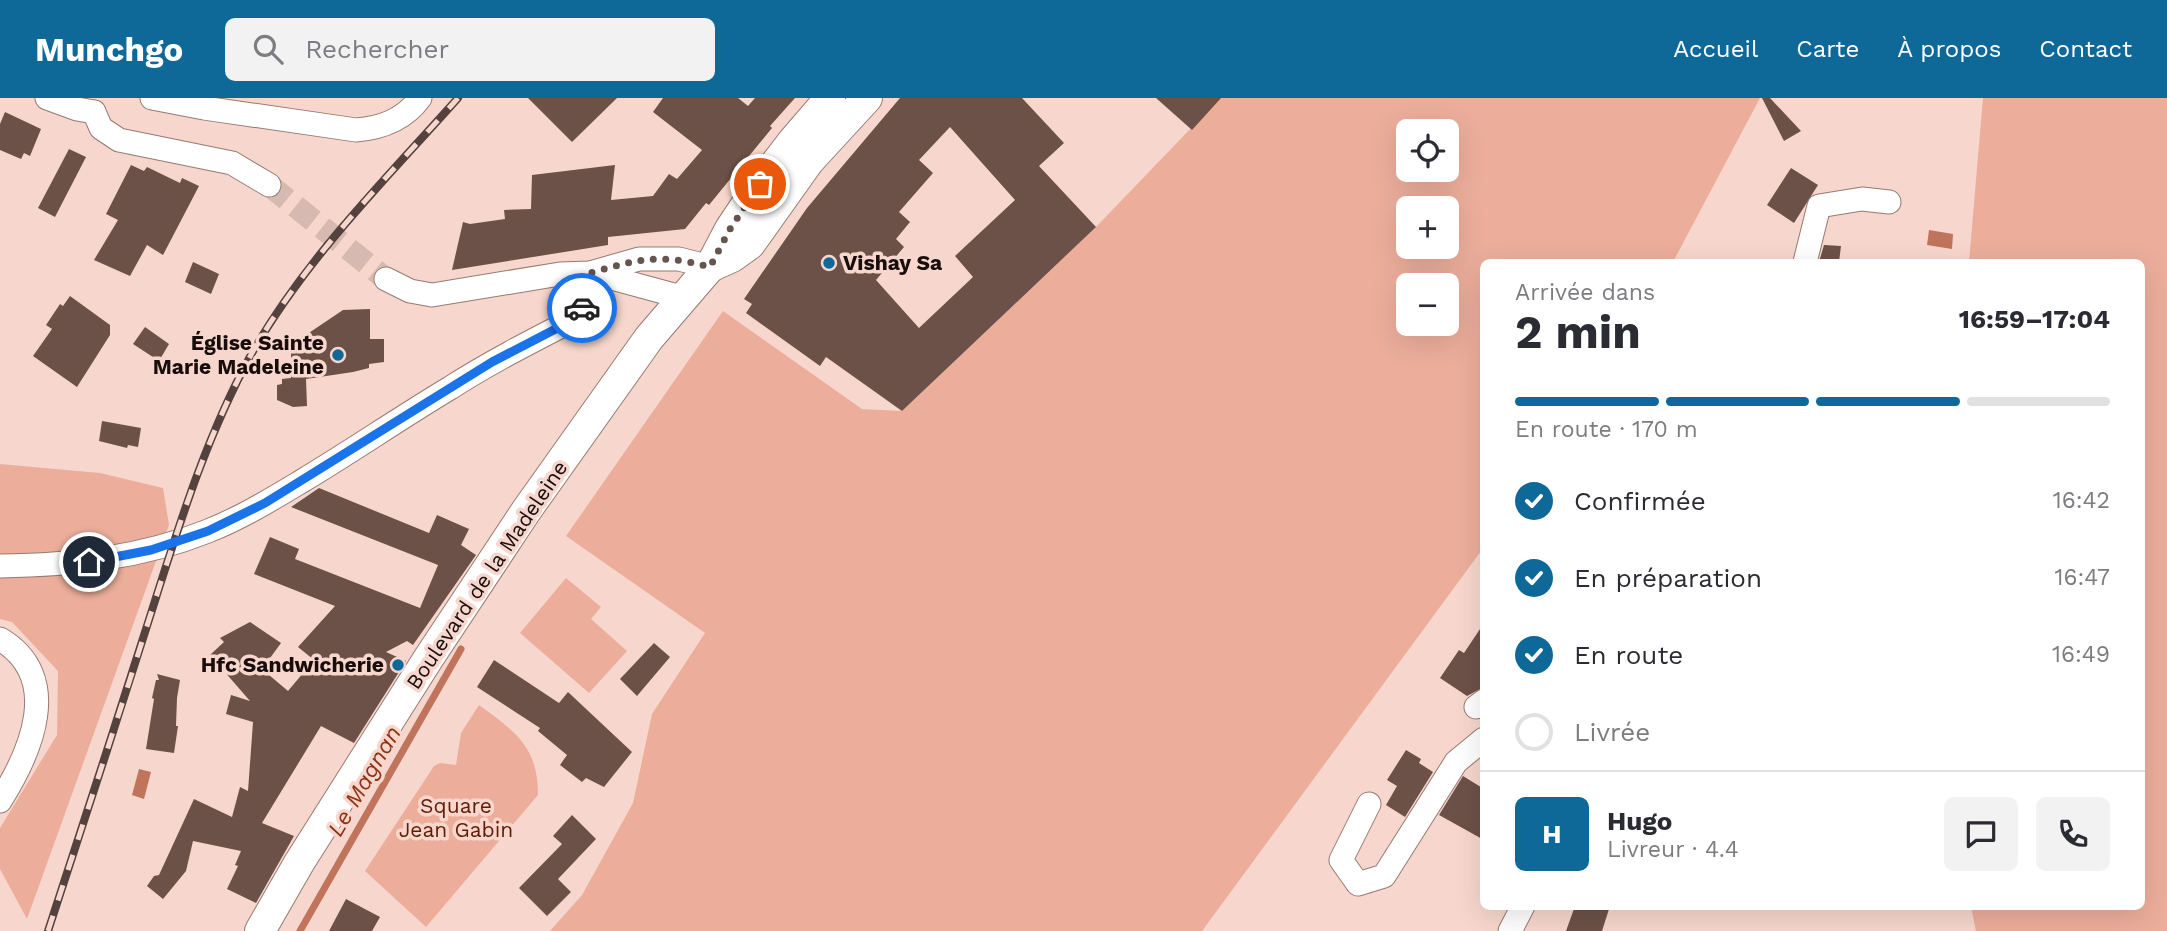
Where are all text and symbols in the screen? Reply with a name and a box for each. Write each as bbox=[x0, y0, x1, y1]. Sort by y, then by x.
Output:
search box bbox=[225, 18, 715, 81]
text: Munchgo bbox=[35, 30, 183, 69]
icon: search bbox=[249, 30, 287, 68]
text: Rechercher bbox=[305, 34, 449, 64]
text: Accueil bbox=[1673, 35, 1758, 63]
text: Carte bbox=[1796, 35, 1859, 63]
text: À propos bbox=[1897, 35, 2001, 63]
text: Contact bbox=[2039, 35, 2132, 63]
map controls bbox=[1396, 119, 1459, 336]
button: locate bbox=[1396, 119, 1459, 182]
pin bbox=[730, 154, 790, 214]
icon: bag bbox=[741, 165, 779, 203]
button: + bbox=[1396, 196, 1459, 259]
place label: Vishay Sa bbox=[843, 250, 943, 275]
marker: Vishay Sa bbox=[821, 255, 837, 271]
courier bbox=[547, 273, 617, 343]
button: − bbox=[1396, 273, 1459, 336]
text: Arrivée dans bbox=[1515, 279, 1655, 306]
icon: car bbox=[563, 289, 601, 327]
text: 16:59–17:04 bbox=[1959, 304, 2110, 334]
text: 2 min bbox=[1515, 305, 1641, 359]
place label: Église Sainte Marie Madeleine bbox=[153, 330, 324, 379]
marker: Église Sainte Marie Madeleine bbox=[330, 347, 346, 363]
text: En route · 170 m bbox=[1515, 416, 1698, 443]
street label: Boulevard de la Madeleine bbox=[401, 456, 573, 694]
icon: check bbox=[1515, 482, 1553, 520]
text: Confirmée bbox=[1574, 486, 1706, 516]
text: 16:42 bbox=[2053, 487, 2110, 514]
pin bbox=[59, 532, 119, 592]
icon: home bbox=[70, 543, 108, 581]
icon: check bbox=[1515, 559, 1553, 597]
text: En préparation bbox=[1574, 563, 1762, 593]
text: 16:47 bbox=[2054, 564, 2110, 591]
icon: check bbox=[1515, 636, 1553, 674]
text: En route bbox=[1574, 640, 1683, 670]
text: 16:49 bbox=[2052, 641, 2110, 668]
place label: Hfc Sandwicherie bbox=[201, 652, 384, 677]
marker: Hfc Sandwicherie bbox=[390, 657, 406, 673]
text: Livrée bbox=[1574, 717, 1650, 747]
water label: Le Magnan bbox=[322, 721, 407, 841]
park label: Square Jean Gabin bbox=[399, 793, 513, 842]
button: chat bbox=[1944, 797, 2018, 871]
button: phone bbox=[2036, 797, 2110, 871]
text: Hugo bbox=[1607, 806, 1672, 836]
text: H bbox=[1542, 819, 1562, 849]
text: Livreur · 4.4 bbox=[1607, 836, 1739, 863]

